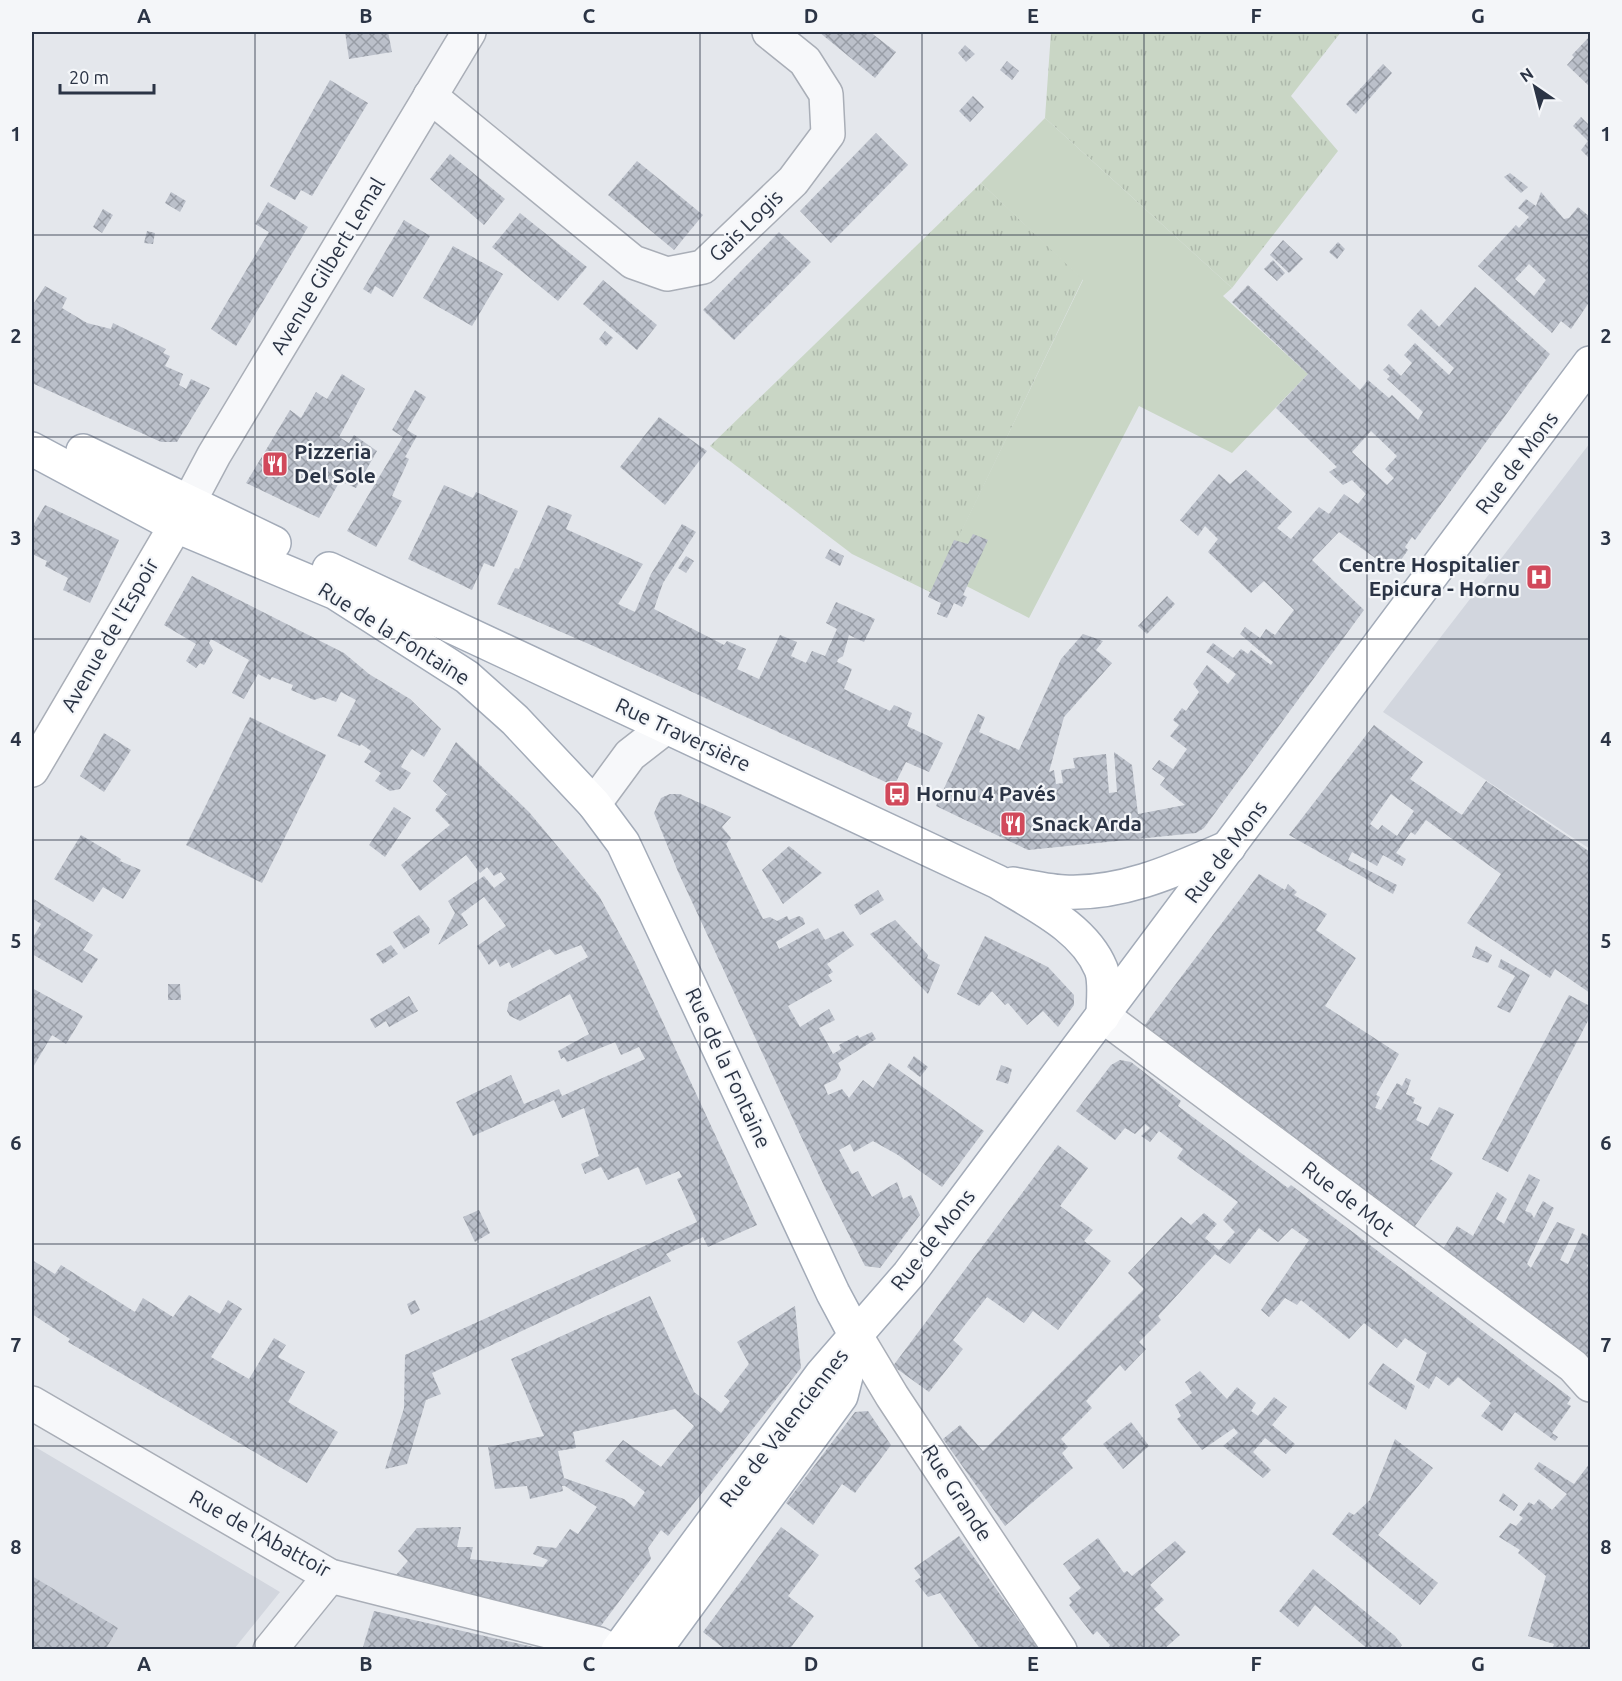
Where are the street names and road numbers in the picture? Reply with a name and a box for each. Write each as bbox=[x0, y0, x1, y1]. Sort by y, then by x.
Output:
street label: Avenue Gilbert Lemal bbox=[265, 173, 389, 358]
street label: Gais Logis bbox=[704, 184, 787, 266]
street label: Rue de Mons bbox=[1470, 407, 1562, 518]
street label: Avenue de l'Espoir bbox=[55, 553, 163, 716]
street label: Rue de la Fontaine bbox=[314, 577, 475, 690]
street label: Rue Traversière bbox=[612, 692, 755, 776]
street label: Rue de Mons bbox=[1179, 796, 1271, 907]
street label: Rue de la Fontaine bbox=[681, 984, 777, 1152]
street label: Rue de Mot bbox=[1298, 1156, 1399, 1241]
street label: Rue de Mons bbox=[885, 1184, 979, 1295]
street label: Rue de Valenciennes bbox=[714, 1343, 852, 1511]
street label: Rue Grande bbox=[918, 1440, 998, 1545]
street label: Rue de l'Abattoir bbox=[186, 1484, 335, 1582]

